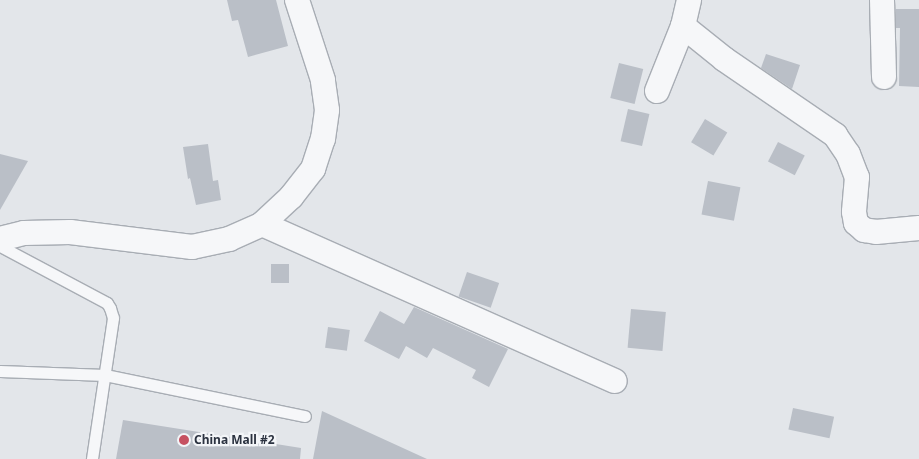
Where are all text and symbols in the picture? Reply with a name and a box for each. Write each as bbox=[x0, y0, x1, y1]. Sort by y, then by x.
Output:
place label: China Mall #2 bbox=[194, 433, 275, 447]
marker: China Mall #2 bbox=[178, 434, 190, 446]

